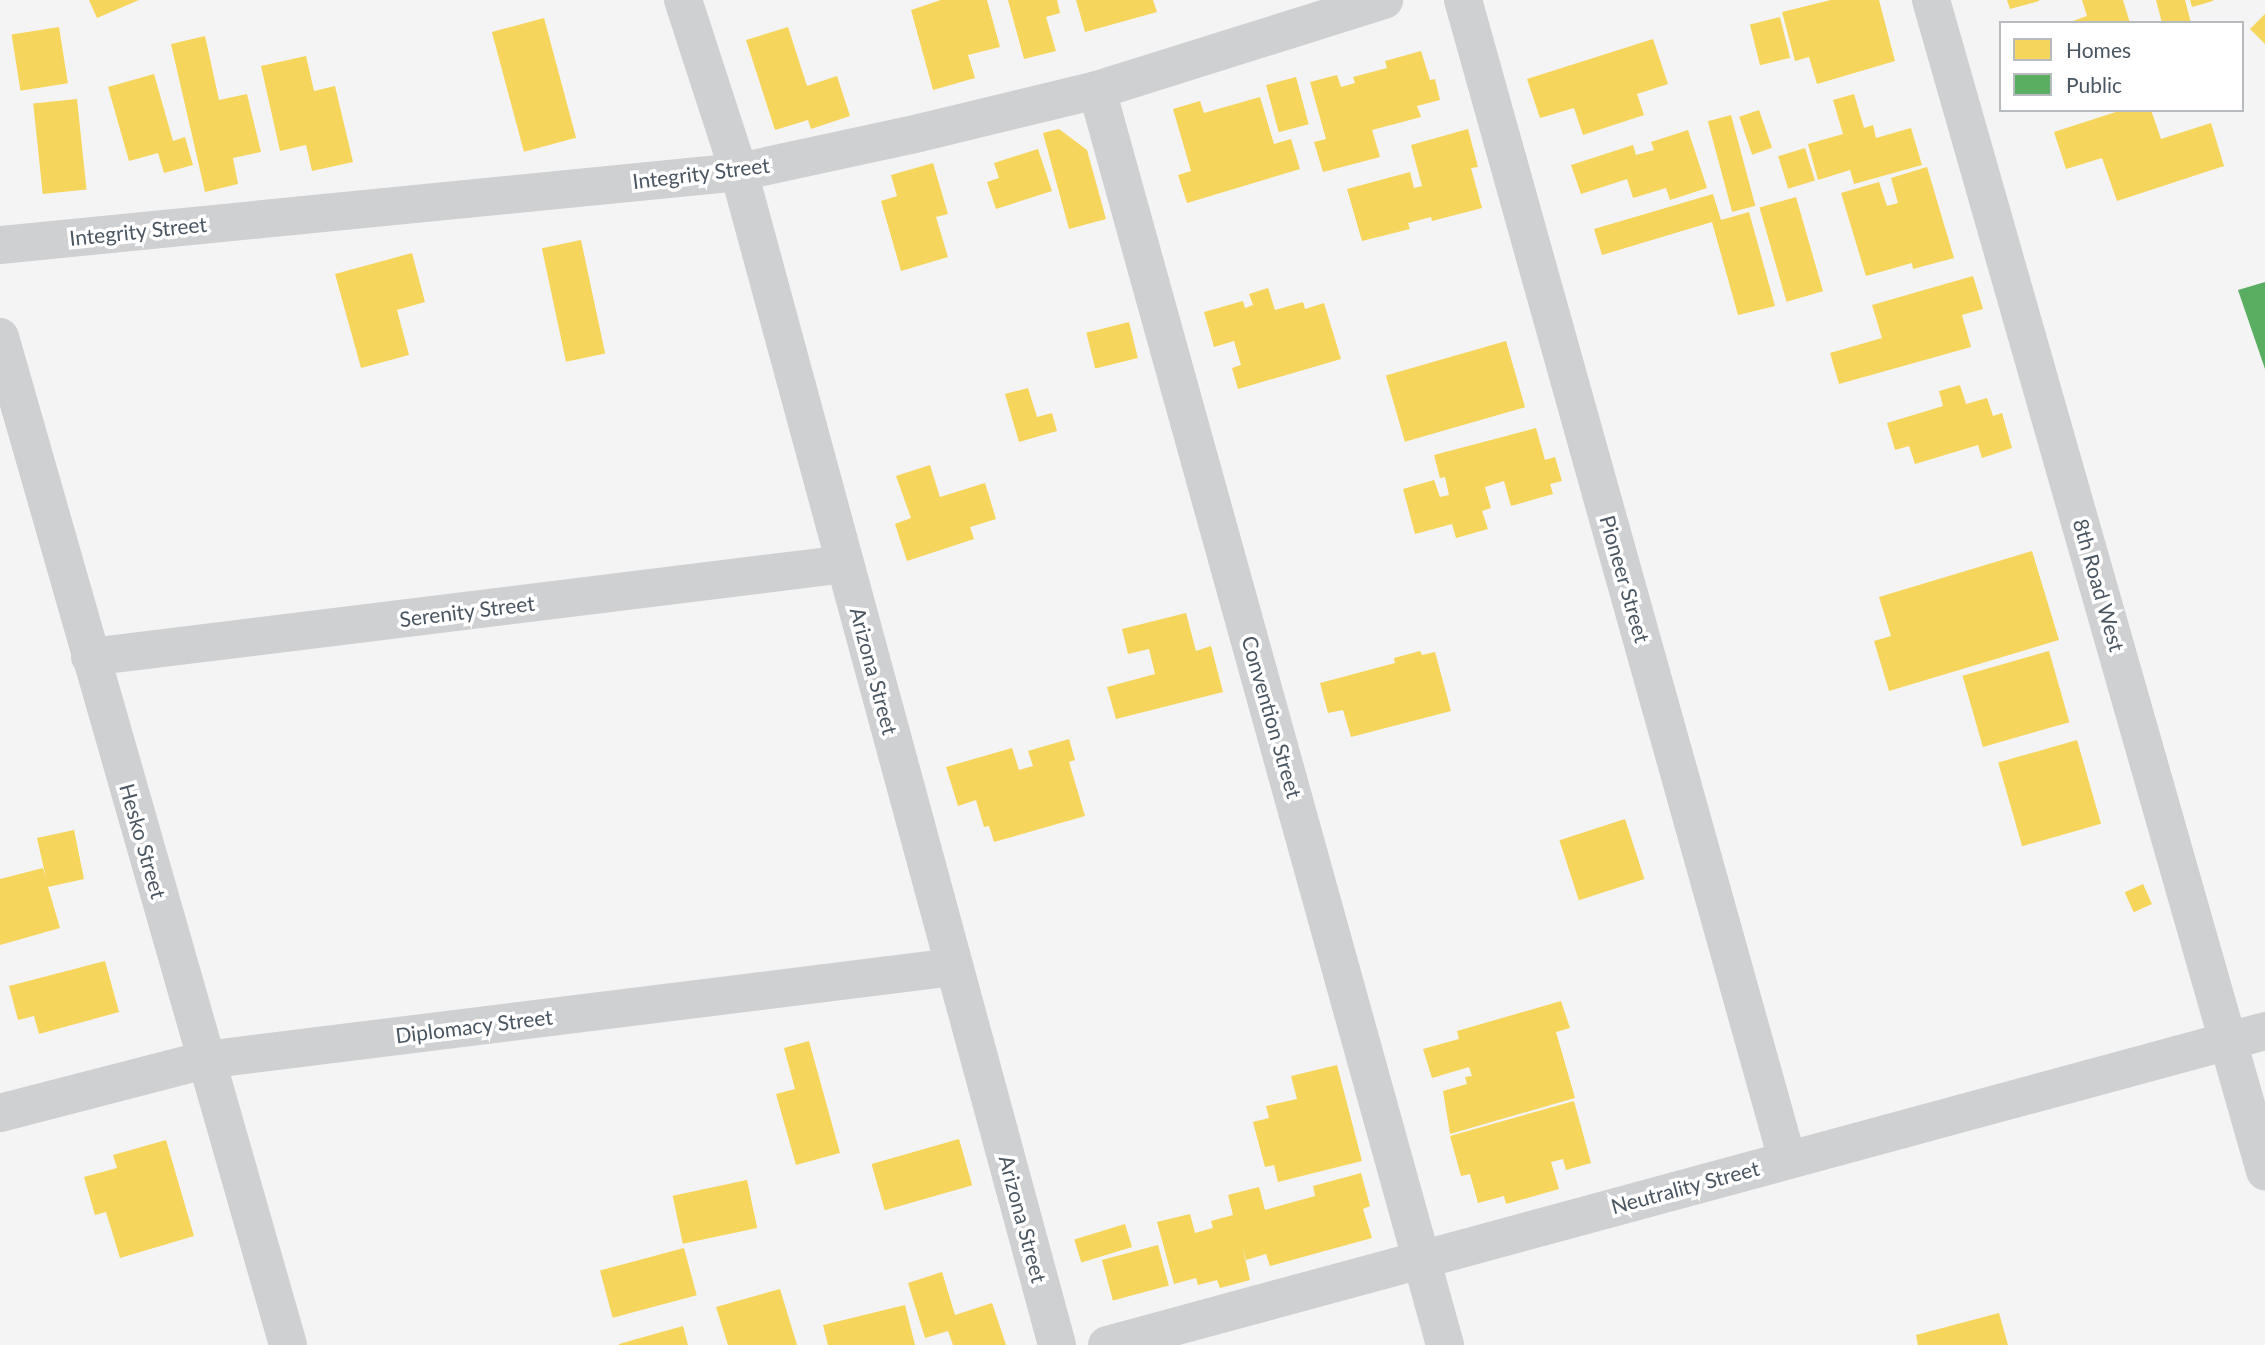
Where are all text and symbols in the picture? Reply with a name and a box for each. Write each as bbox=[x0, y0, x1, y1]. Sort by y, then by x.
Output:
legend bbox=[1999, 21, 2244, 112]
text: Homes bbox=[2066, 37, 2131, 62]
text: Public bbox=[2066, 72, 2122, 97]
street label: Integrity Street bbox=[631, 152, 771, 194]
street label: Integrity Street bbox=[68, 211, 208, 251]
street label: Pioneer Street bbox=[1595, 512, 1655, 646]
street label: 8th Road West bbox=[2068, 516, 2130, 654]
street label: Serenity Street bbox=[398, 590, 536, 632]
street label: Arizona Street bbox=[845, 605, 903, 737]
street label: Convention Street bbox=[1237, 633, 1307, 801]
street label: Hesko Street bbox=[115, 781, 171, 901]
street label: Diplomacy Street bbox=[394, 1004, 554, 1048]
street label: Arizona Street bbox=[994, 1153, 1052, 1285]
street label: Neutrality Street bbox=[1608, 1155, 1762, 1219]

